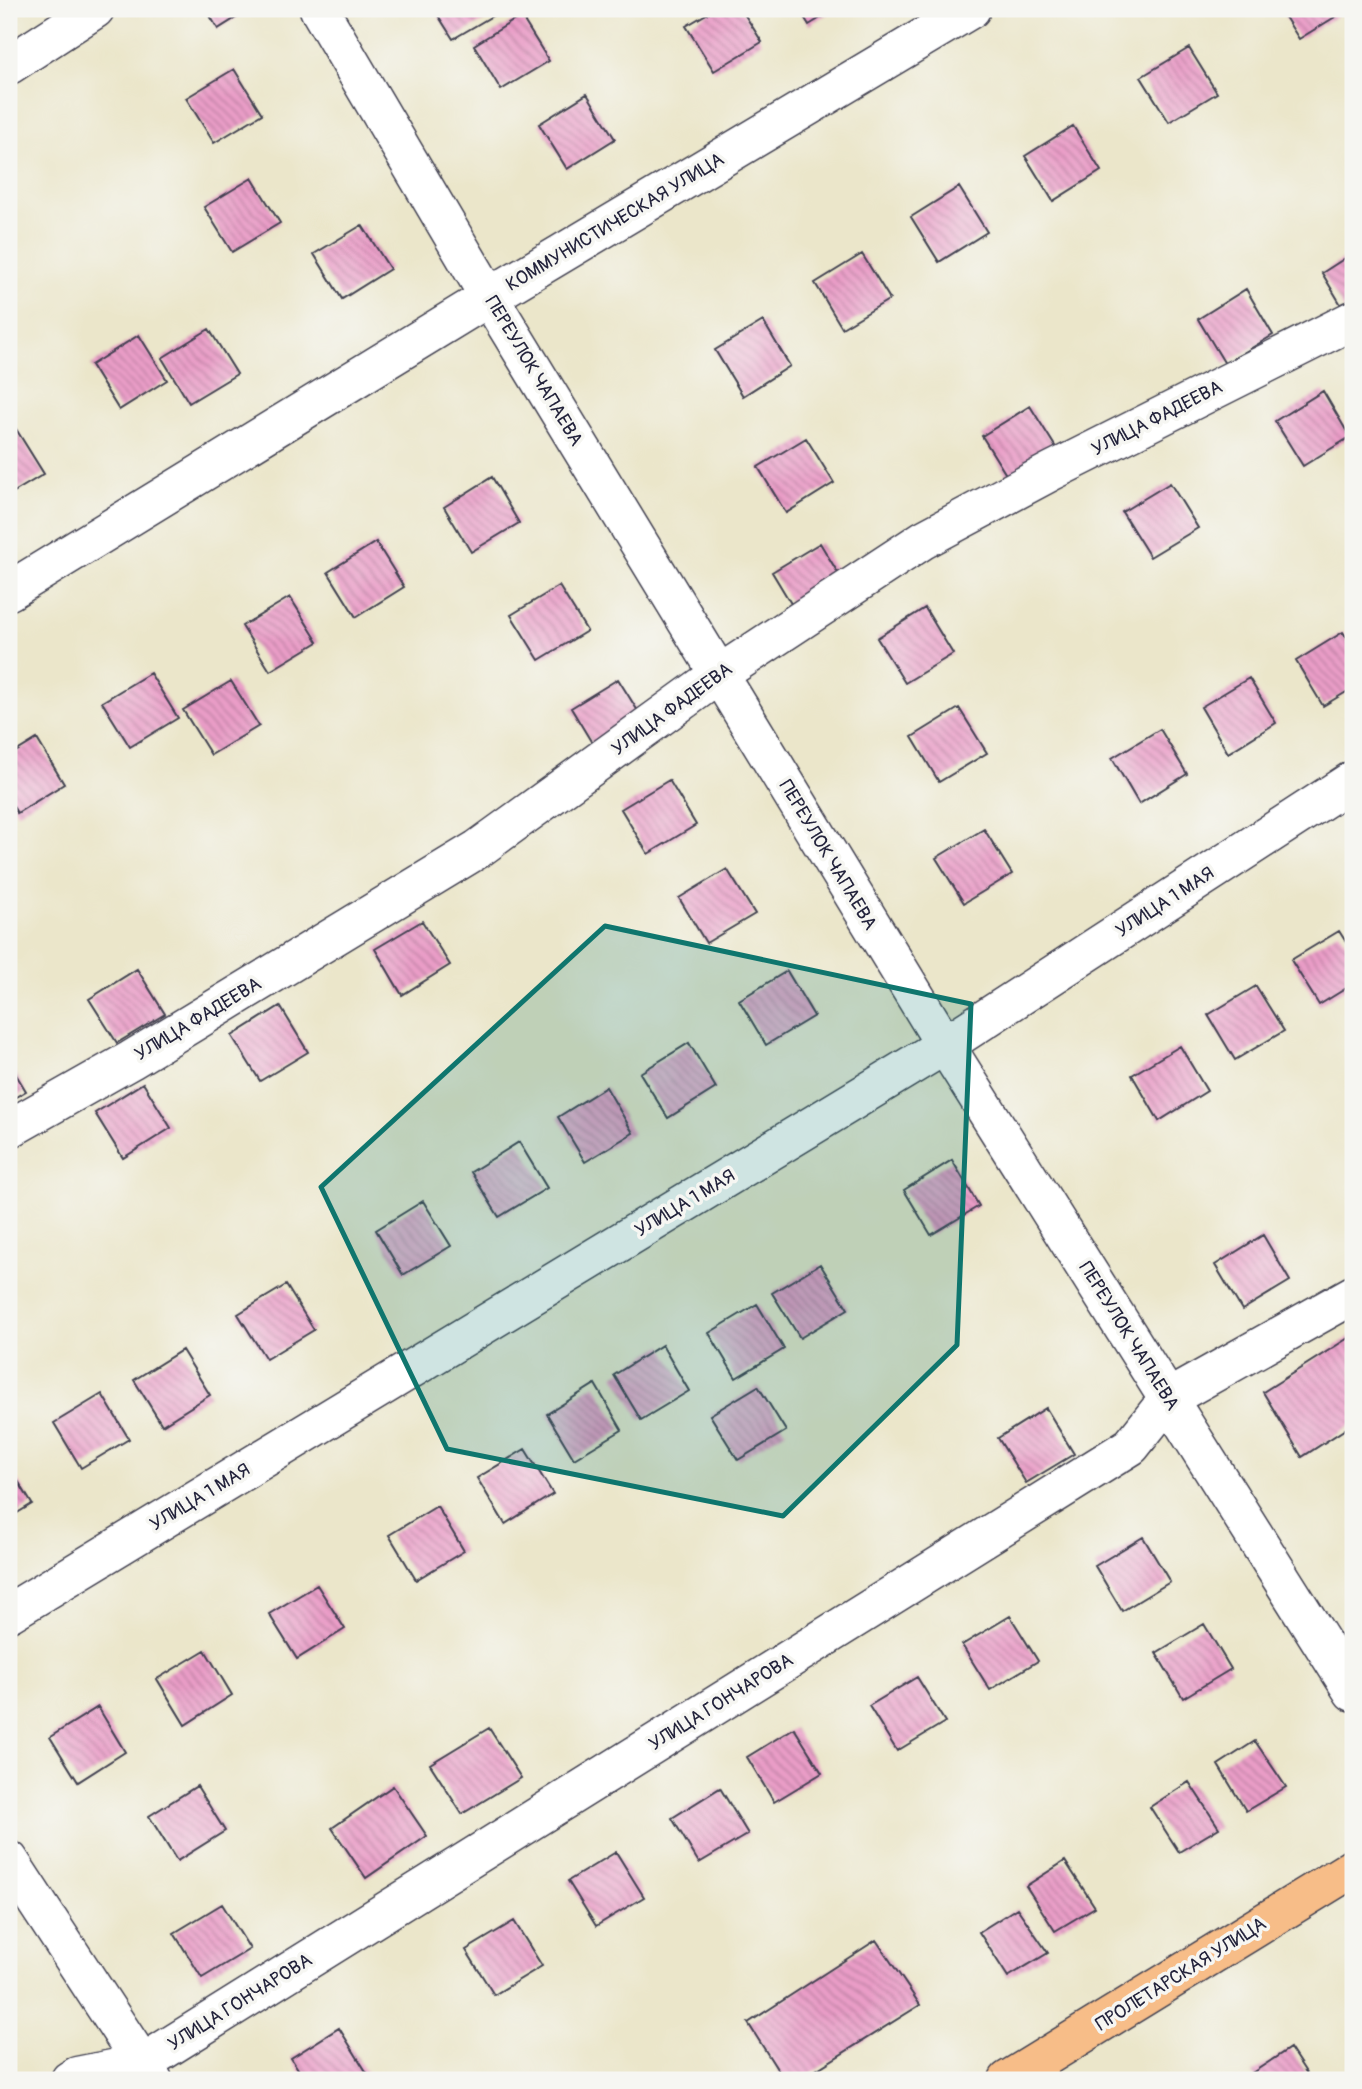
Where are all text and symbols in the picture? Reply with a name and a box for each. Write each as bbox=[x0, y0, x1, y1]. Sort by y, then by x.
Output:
street label: КОММУНИСТИЧЕСКАЯ УЛИЦА bbox=[502, 147, 728, 297]
street label: ПЕРЕУЛОК ЧАПАЕВА bbox=[480, 292, 588, 450]
street label: УЛИЦА ФАДЕЕВА bbox=[1088, 375, 1226, 461]
street label: УЛИЦА ФАДЕЕВА bbox=[607, 657, 737, 761]
street label: ПЕРЕУЛОК ЧАПАЕВА bbox=[774, 776, 882, 934]
street label: УЛИЦА 1 МАЯ bbox=[1111, 861, 1219, 943]
street label: УЛИЦА ФАДЕЕВА bbox=[130, 972, 266, 1066]
street label: УЛИЦА 1 МАЯ bbox=[631, 1164, 739, 1242]
street label: ПЕРЕУЛОК ЧАПАЕВА bbox=[1074, 1257, 1184, 1415]
street label: УЛИЦА 1 МАЯ bbox=[146, 1458, 254, 1536]
street label: УЛИЦА ГОНЧАРОВА bbox=[644, 1648, 798, 1756]
street label: ПРОЛЕТАРСКАЯ УЛИЦА bbox=[1091, 1912, 1271, 2036]
street label: УЛИЦА ГОНЧАРОВА bbox=[163, 1948, 317, 2056]

